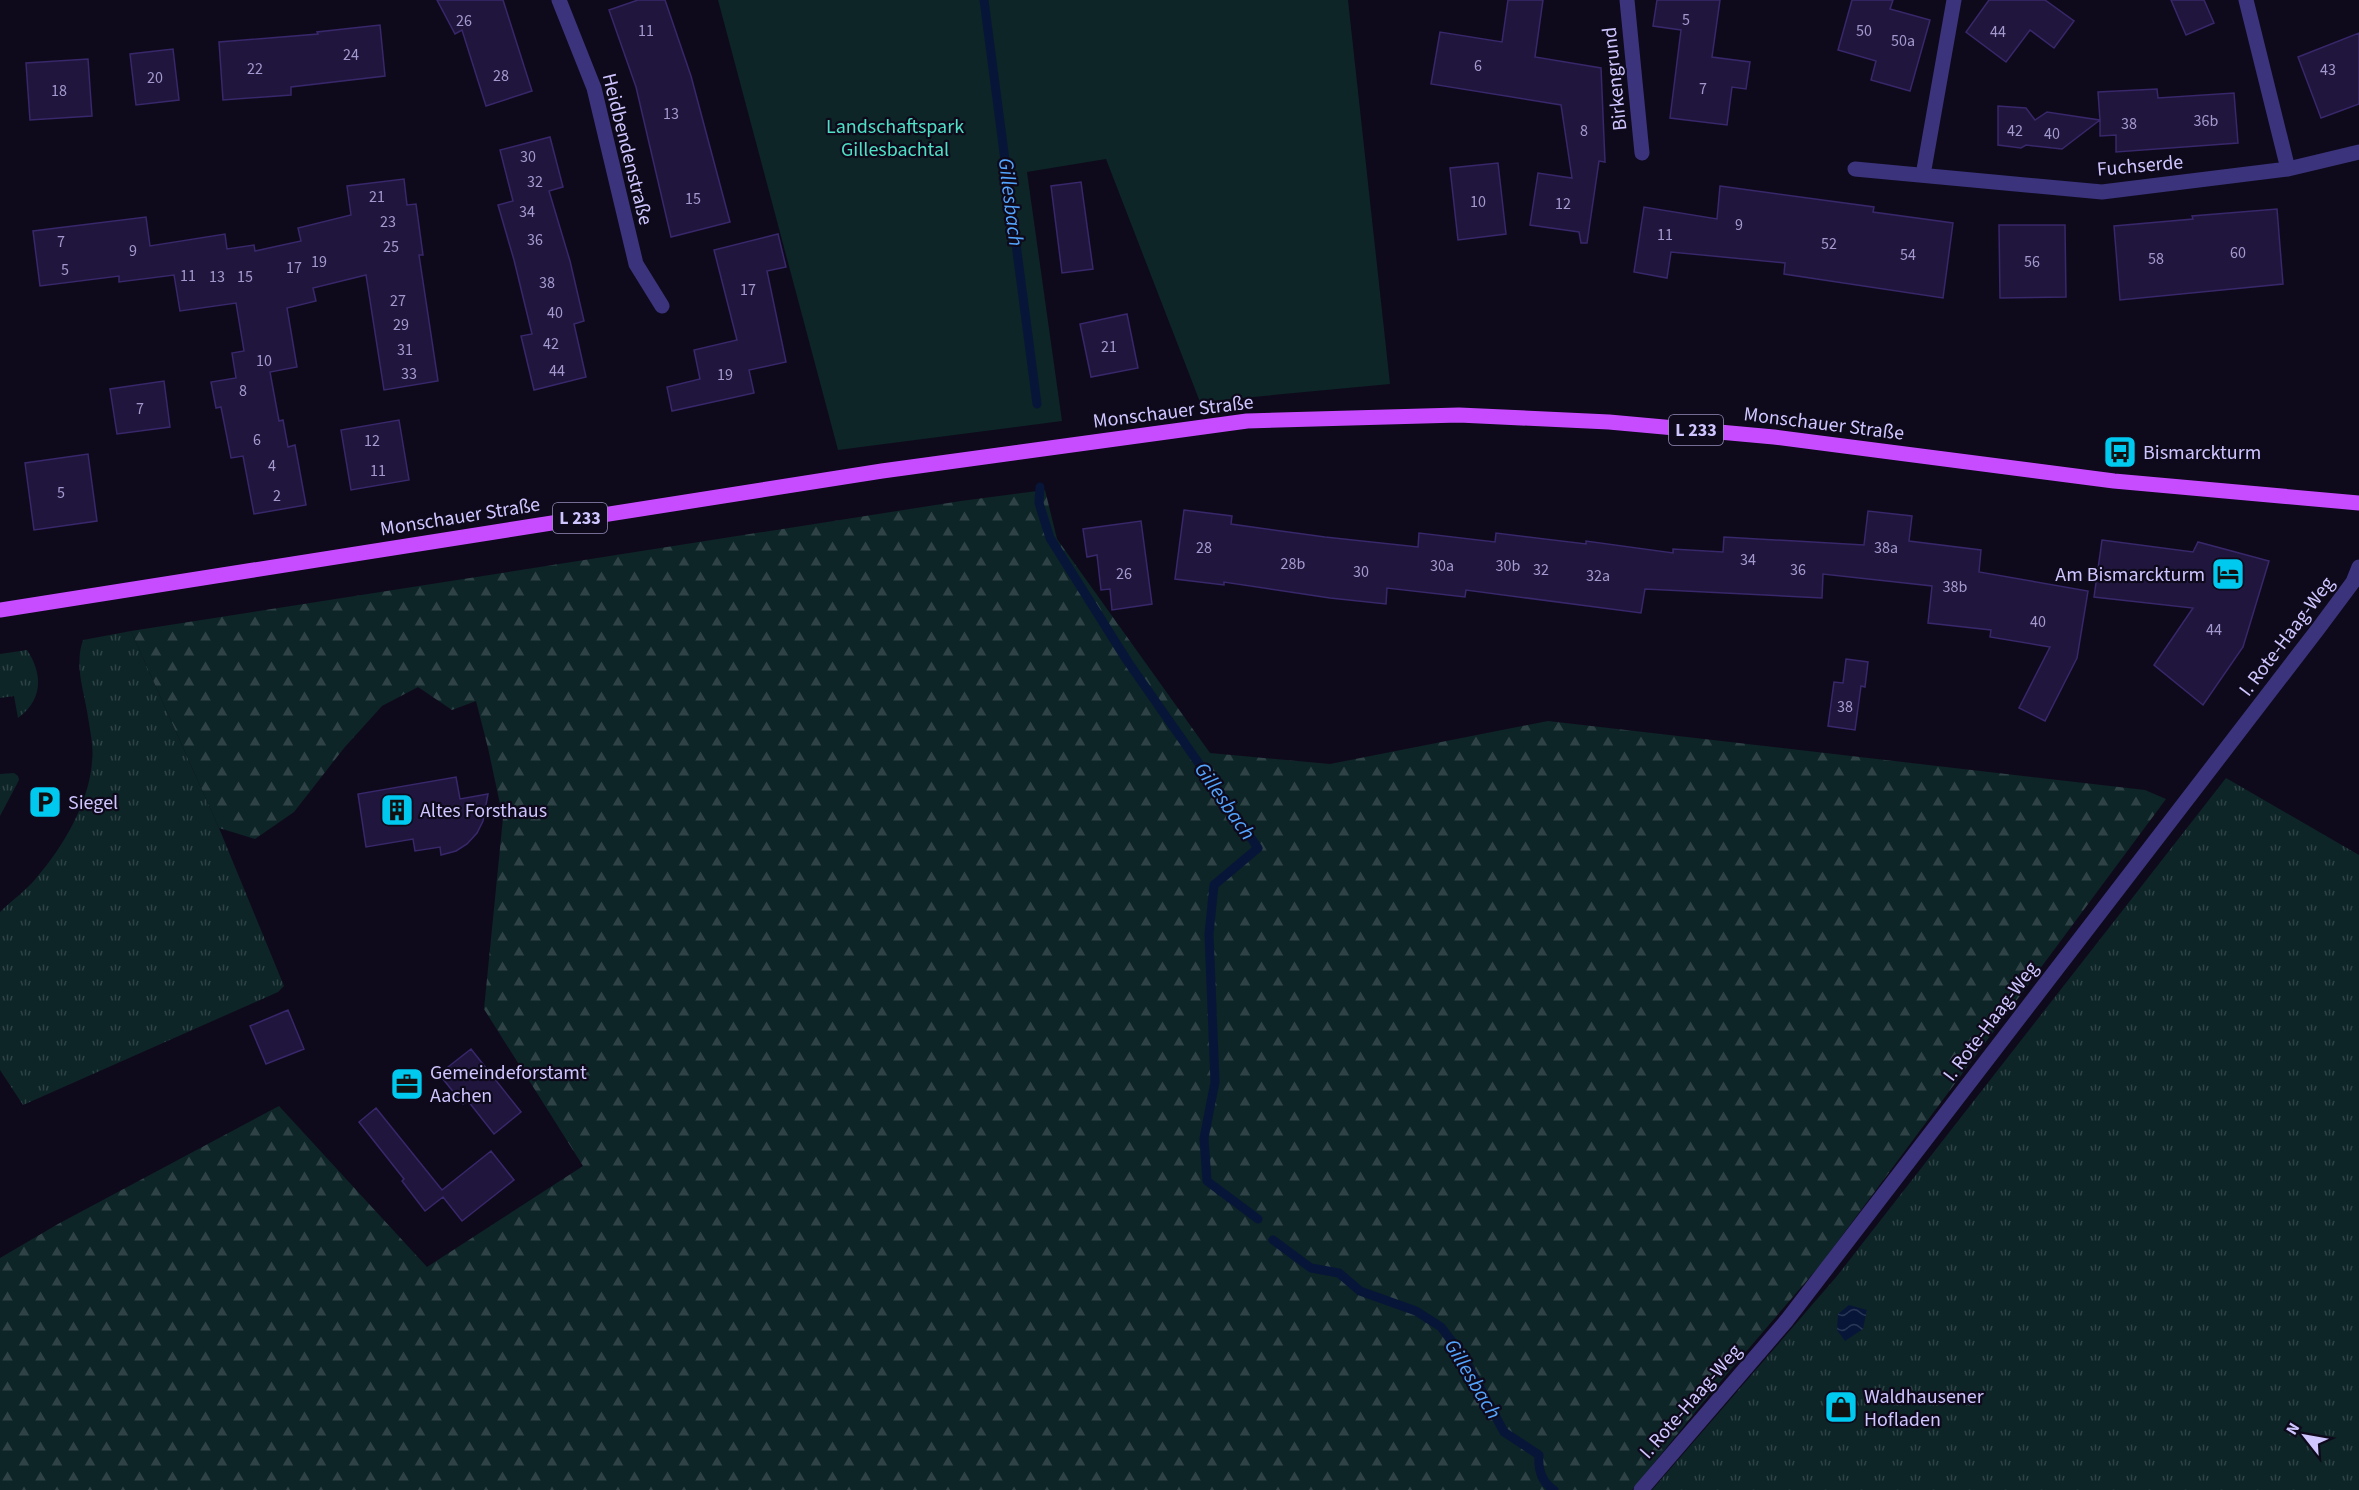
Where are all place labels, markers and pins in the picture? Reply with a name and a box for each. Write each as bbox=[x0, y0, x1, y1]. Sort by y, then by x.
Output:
bus stop icon: Bismarckturm bbox=[2102, 434, 2138, 470]
place label: Bismarckturm bbox=[2143, 439, 2261, 467]
hotel icon: Am Bismarckturm bbox=[2210, 556, 2246, 592]
place label: Am Bismarckturm bbox=[2055, 561, 2205, 589]
parking icon: Siegel bbox=[27, 784, 63, 820]
place label: Siegel bbox=[68, 789, 118, 817]
building icon: Altes Forsthaus bbox=[379, 792, 415, 828]
place label: Altes Forsthaus bbox=[420, 797, 547, 825]
place label: Gemeindeforstamt Aachen bbox=[430, 1059, 587, 1110]
office icon: Gemeindeforstamt Aachen bbox=[389, 1066, 425, 1102]
place label: Waldhausener Hofladen bbox=[1864, 1383, 1984, 1434]
shop icon: Waldhausener Hofladen bbox=[1823, 1389, 1859, 1425]

